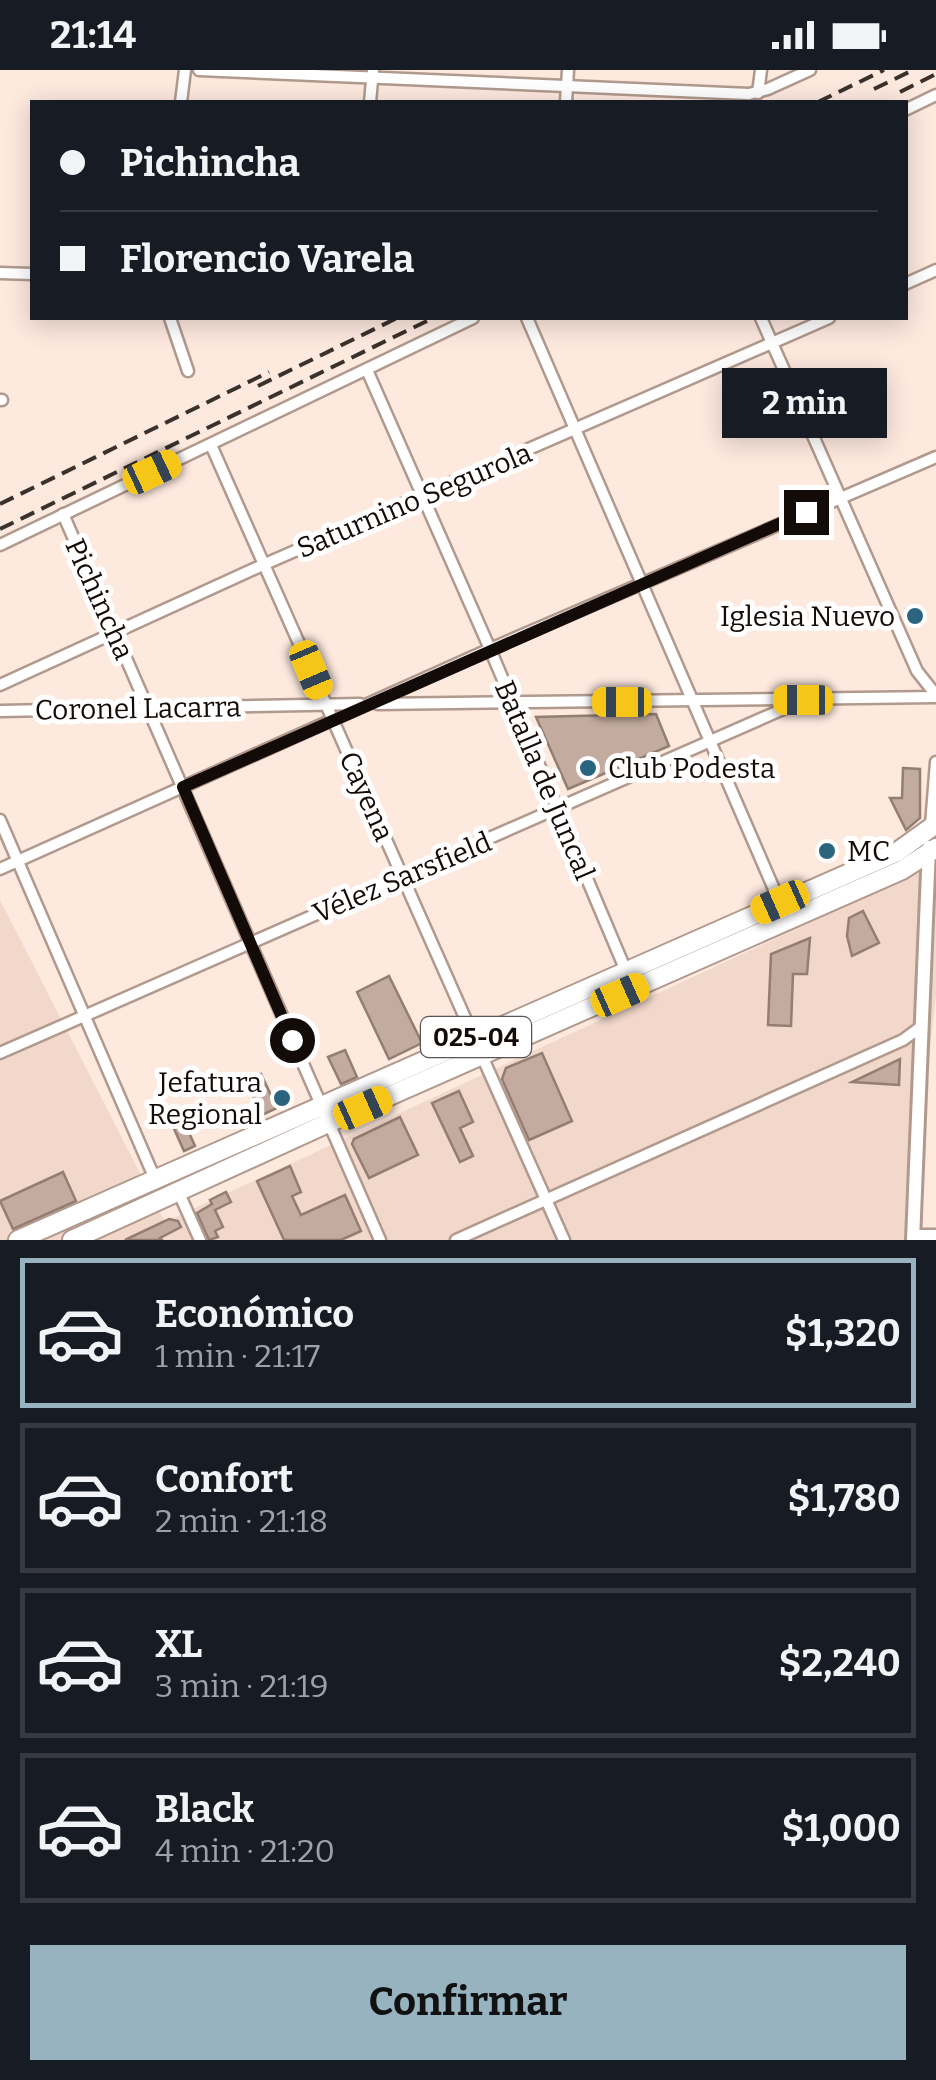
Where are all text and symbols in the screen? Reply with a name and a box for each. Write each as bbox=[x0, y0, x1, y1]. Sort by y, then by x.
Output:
text: 21:14 bbox=[50, 12, 136, 58]
text: Pichincha bbox=[120, 140, 300, 186]
text: Florencio Varela bbox=[120, 236, 414, 282]
callout: 2 min bbox=[724, 367, 888, 437]
text: 2 min bbox=[762, 384, 847, 422]
street label: Saturnino Segurola bbox=[292, 436, 537, 565]
car bbox=[118, 446, 186, 498]
route end bbox=[784, 490, 829, 535]
street label: Pichincha bbox=[58, 534, 141, 665]
place label: Iglesia Nuevo bbox=[720, 600, 895, 633]
marker: Iglesia Nuevo bbox=[904, 605, 926, 627]
car bbox=[285, 637, 337, 703]
street label: Batalla de Juncal bbox=[488, 676, 601, 885]
car bbox=[773, 685, 833, 715]
car bbox=[592, 687, 652, 717]
street label: Coronel Lacarra bbox=[35, 690, 241, 727]
street label: Cayena bbox=[332, 746, 401, 846]
place label: Club Podesta bbox=[608, 752, 775, 785]
marker: Club Podesta bbox=[577, 757, 599, 779]
street label: Vélez Sarsfield bbox=[308, 825, 496, 930]
place label: MC bbox=[847, 835, 890, 868]
marker: MC bbox=[816, 840, 838, 862]
car bbox=[746, 876, 814, 928]
car bbox=[586, 969, 654, 1021]
road number: 025-04 bbox=[421, 1017, 531, 1057]
route start bbox=[270, 1018, 315, 1063]
place label: Jefatura Regional bbox=[148, 1066, 262, 1131]
car bbox=[329, 1082, 397, 1134]
marker: Jefatura Regional bbox=[271, 1087, 293, 1109]
icon: car bbox=[35, 1288, 125, 1378]
text: Económico bbox=[155, 1291, 354, 1337]
text: $1,320 bbox=[785, 1310, 901, 1356]
text: 1 min · 21:17 bbox=[155, 1337, 320, 1375]
icon: car bbox=[35, 1453, 125, 1543]
text: Confort bbox=[155, 1456, 293, 1502]
text: $1,780 bbox=[787, 1475, 901, 1521]
text: 2 min · 21:18 bbox=[155, 1502, 328, 1540]
icon: car bbox=[35, 1618, 125, 1708]
text: XL bbox=[155, 1621, 202, 1667]
text: $2,240 bbox=[778, 1640, 901, 1686]
text: 3 min · 21:19 bbox=[155, 1667, 328, 1705]
icon: car bbox=[35, 1783, 125, 1873]
text: Black bbox=[155, 1786, 254, 1832]
text: $1,000 bbox=[781, 1805, 901, 1851]
text: 4 min · 21:20 bbox=[155, 1832, 335, 1870]
button: Confirmar bbox=[30, 1945, 906, 2060]

